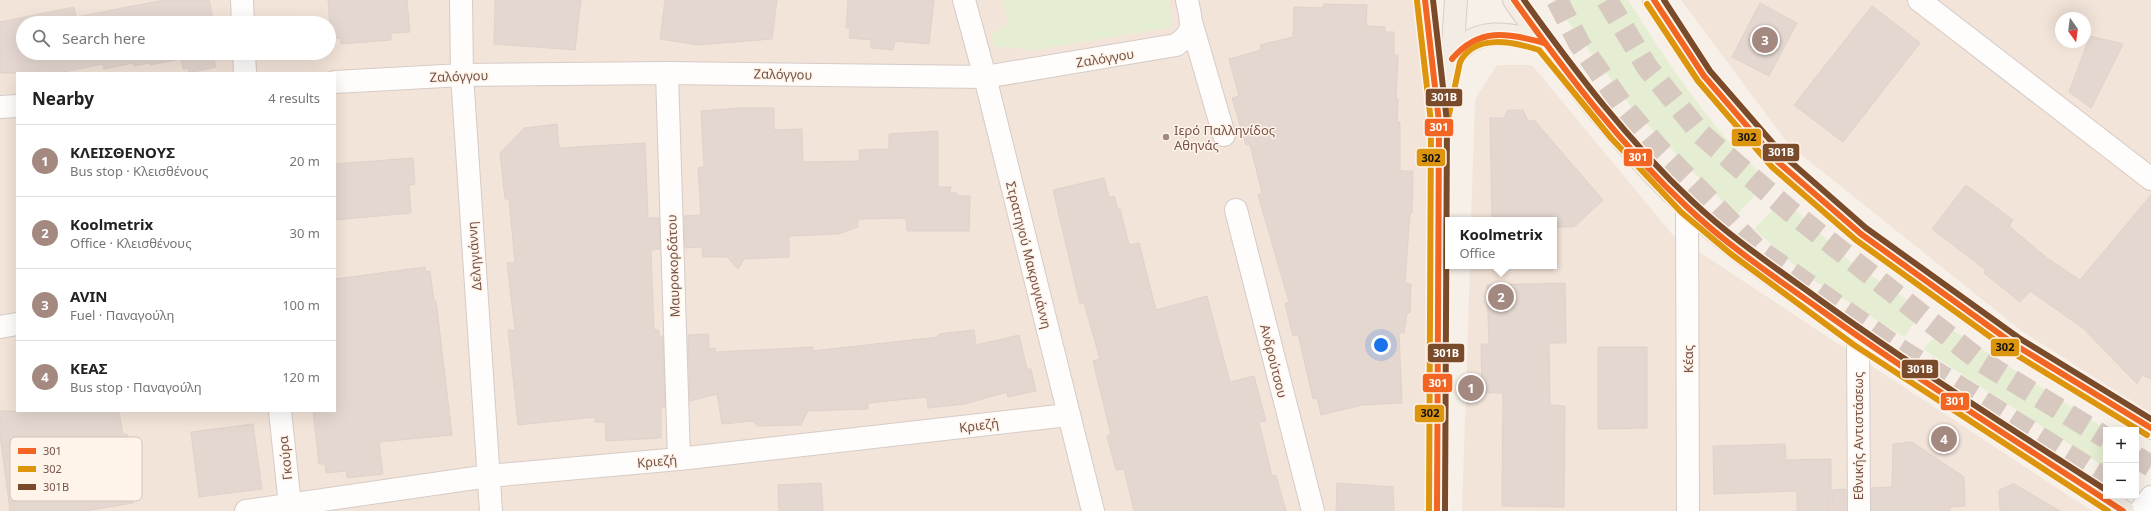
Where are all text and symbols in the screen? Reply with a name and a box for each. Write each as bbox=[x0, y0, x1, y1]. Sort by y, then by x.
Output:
north arrow bbox=[2055, 12, 2091, 48]
search box bbox=[16, 16, 336, 60]
pin: 3 bbox=[1752, 25, 1778, 55]
icon: search bbox=[30, 27, 52, 49]
text: Search here bbox=[62, 28, 145, 48]
street label: Ζαλόγγου bbox=[1075, 45, 1135, 71]
street label: Ζαλόγγου bbox=[754, 64, 812, 84]
street label: Ζαλόγγου bbox=[429, 66, 489, 86]
text: Nearby bbox=[32, 87, 94, 110]
line badge: 301B bbox=[1425, 88, 1463, 107]
text: 4 results bbox=[268, 89, 320, 107]
text: 301B bbox=[1431, 89, 1457, 104]
line badge: 301 bbox=[1424, 118, 1454, 137]
text: 301 bbox=[1430, 119, 1448, 134]
place label: Ιερό Παλληνίδος Αθηνάς bbox=[1174, 121, 1275, 154]
line badge: 302 bbox=[1731, 128, 1762, 147]
text: 302 bbox=[1738, 129, 1756, 144]
marker: Ιερό Παλληνίδος Αθηνάς bbox=[1161, 132, 1171, 142]
text: ΚΛΕΙΣΘΕΝΟΥΣ bbox=[70, 142, 175, 162]
line badge: 301B bbox=[1762, 143, 1800, 162]
text: 301B bbox=[1768, 144, 1794, 159]
line badge: 302 bbox=[1416, 148, 1446, 167]
line badge: 301 bbox=[1623, 148, 1653, 167]
text: 301 bbox=[1629, 149, 1647, 164]
text: 302 bbox=[1422, 150, 1440, 165]
text: 1 bbox=[41, 152, 49, 170]
text: 20 m bbox=[290, 152, 320, 170]
text: Bus stop · Κλεισθένους bbox=[70, 162, 208, 180]
street label: Στρατηγού Μακρυγιάννη bbox=[1002, 179, 1056, 331]
text: Koolmetrix bbox=[70, 214, 153, 234]
street label: Μαυροκορδάτου bbox=[662, 214, 684, 318]
popup bbox=[1445, 217, 1557, 269]
street label: Δεληγιάννη bbox=[463, 221, 485, 291]
text: 2 bbox=[41, 224, 49, 242]
text: 30 m bbox=[290, 224, 320, 242]
text: Koolmetrix bbox=[1459, 224, 1543, 244]
text: Office · Κλεισθένους bbox=[70, 234, 191, 252]
text: Office bbox=[1459, 244, 1495, 262]
pin: 2 bbox=[1488, 282, 1514, 312]
text: AVIN bbox=[70, 286, 108, 306]
text: 3 bbox=[41, 296, 49, 314]
text: 100 m bbox=[282, 296, 320, 314]
text: Fuel · Παναγούλη bbox=[70, 306, 174, 324]
street label: Ανδρούτσου bbox=[1256, 322, 1292, 400]
your location bbox=[1371, 335, 1391, 355]
line badge: 302 bbox=[1990, 338, 2020, 357]
text: 302 bbox=[1996, 339, 2014, 354]
line badge: 301B bbox=[1427, 343, 1465, 363]
text: 301B bbox=[1433, 345, 1459, 360]
street label: Κέας bbox=[1679, 345, 1697, 373]
text: ΚΕΑΣ bbox=[70, 358, 107, 378]
line badge: 301B bbox=[1901, 359, 1939, 379]
text: 301B bbox=[1907, 361, 1933, 376]
text: 4 bbox=[41, 368, 49, 386]
text: 120 m bbox=[282, 368, 320, 386]
street label: Εθνικής Αντιστάσεως bbox=[1849, 372, 1867, 500]
line badge: 301 bbox=[1422, 373, 1453, 393]
pin: 1 bbox=[1458, 373, 1484, 403]
text: 301 bbox=[1429, 375, 1447, 390]
text: Bus stop · Παναγούλη bbox=[70, 378, 202, 396]
line badge: 301 bbox=[1940, 392, 1970, 411]
text: 301 bbox=[1946, 393, 1964, 408]
line badge: 302 bbox=[1414, 404, 1445, 423]
text: 302 bbox=[1421, 405, 1439, 420]
street label: Κριεζή bbox=[958, 414, 1000, 436]
pin: 4 bbox=[1931, 424, 1957, 454]
map controls bbox=[2103, 427, 2139, 499]
button: + bbox=[2103, 427, 2139, 463]
street label: Γκούρα bbox=[274, 435, 296, 481]
legend bbox=[10, 437, 142, 501]
text: 301 bbox=[43, 443, 62, 458]
street label: Κριεζή bbox=[636, 450, 678, 472]
text: 302 bbox=[43, 461, 62, 476]
button: − bbox=[2103, 463, 2139, 499]
text: 301B bbox=[43, 479, 69, 494]

